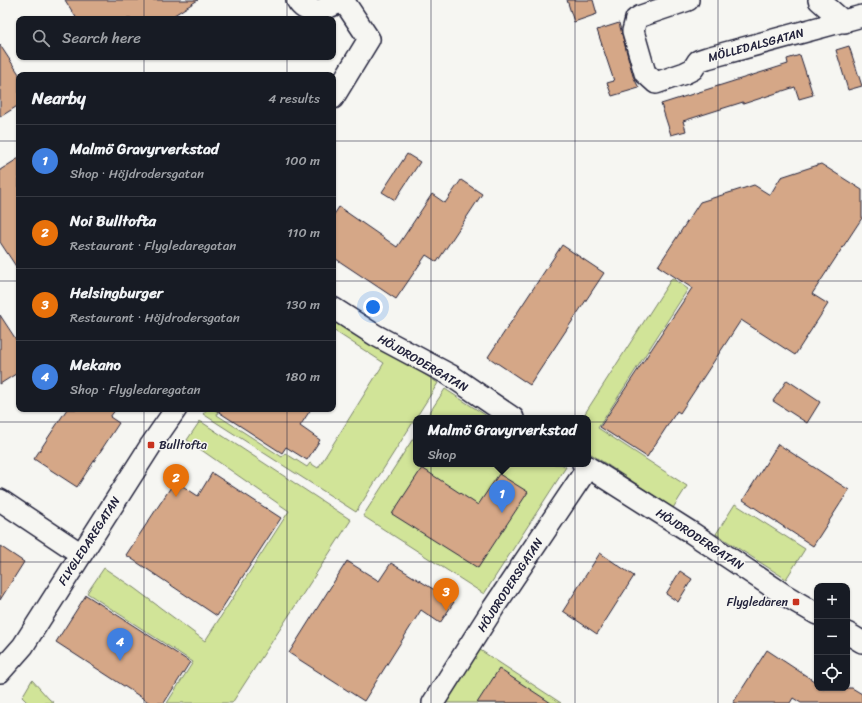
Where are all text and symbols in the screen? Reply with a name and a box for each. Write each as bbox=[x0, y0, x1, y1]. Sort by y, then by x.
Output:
search box bbox=[16, 16, 336, 60]
street label: MÖLLEDALSGATAN bbox=[705, 21, 807, 68]
text: Search here bbox=[62, 25, 141, 51]
icon: search bbox=[30, 27, 52, 49]
text: Nearby bbox=[32, 83, 86, 113]
text: 4 results bbox=[268, 87, 320, 110]
text: Malmö Gravyrverkstad bbox=[70, 136, 219, 162]
text: 1 bbox=[42, 149, 48, 172]
text: 100 m bbox=[285, 149, 320, 172]
text: Shop · Höjdrodersgatan bbox=[70, 162, 204, 185]
text: Noi Bulltofta bbox=[70, 208, 156, 234]
text: 2 bbox=[41, 221, 49, 244]
text: 110 m bbox=[287, 221, 320, 244]
text: Restaurant · Flygledaregatan bbox=[70, 234, 236, 257]
text: Helsingburger bbox=[70, 280, 163, 306]
text: 3 bbox=[41, 293, 49, 316]
text: 130 m bbox=[286, 293, 320, 316]
your location bbox=[363, 297, 383, 317]
text: Restaurant · Höjdrodersgatan bbox=[70, 306, 240, 329]
street label: HÖJDRODERGATAN bbox=[373, 328, 473, 398]
text: Mekano bbox=[70, 352, 121, 378]
text: 4 bbox=[41, 365, 49, 388]
text: 180 m bbox=[285, 365, 320, 388]
text: Shop · Flygledaregatan bbox=[70, 378, 201, 401]
popup bbox=[413, 415, 591, 467]
text: Malmö Gravyrverkstad bbox=[428, 417, 576, 443]
place label: Bulltofta bbox=[159, 434, 207, 456]
marker: Bulltofta bbox=[146, 440, 156, 450]
text: Shop bbox=[428, 443, 456, 466]
pin: 2 bbox=[163, 464, 189, 497]
pin: 1 bbox=[489, 480, 515, 513]
street label: FLYGLEDAREGATAN bbox=[52, 491, 127, 590]
street label: HÖJDRODERGATAN bbox=[651, 502, 749, 576]
street label: HÖJDRODERSGATAN bbox=[471, 533, 549, 637]
pin: 3 bbox=[433, 578, 459, 611]
map controls bbox=[814, 583, 850, 691]
button: + bbox=[814, 583, 850, 619]
place label: Flygledaren bbox=[727, 591, 789, 613]
marker: Flygledaren bbox=[791, 597, 801, 607]
button: − bbox=[814, 619, 850, 655]
pin: 4 bbox=[107, 628, 133, 661]
button: locate bbox=[814, 655, 850, 691]

